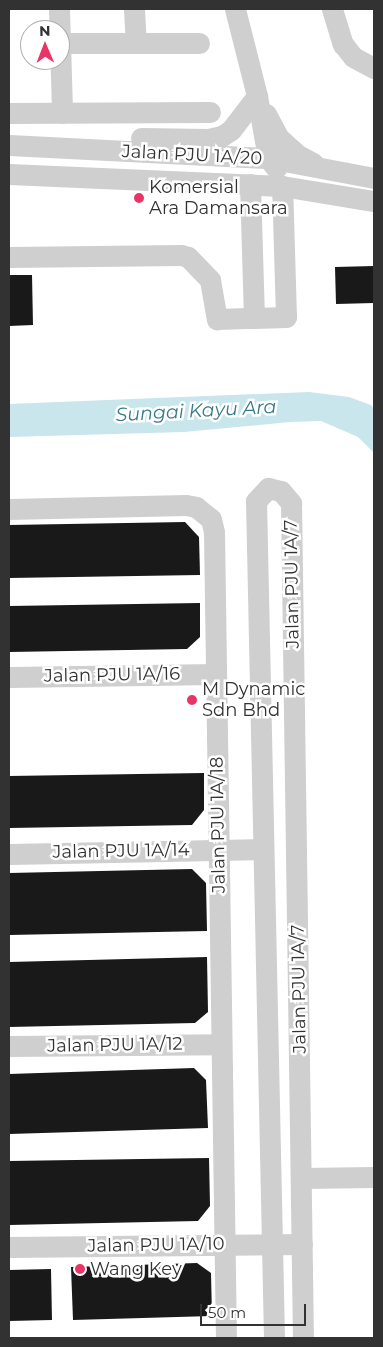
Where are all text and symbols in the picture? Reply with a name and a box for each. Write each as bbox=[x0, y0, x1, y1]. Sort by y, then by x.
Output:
north arrow bbox=[20, 20, 70, 70]
text: N bbox=[39, 22, 51, 40]
street label: Jalan PJU 1A/20 bbox=[121, 141, 263, 169]
place label: Komersial Ara Damansara bbox=[149, 177, 288, 220]
marker: Komersial Ara Damansara bbox=[133, 192, 145, 204]
water label: Sungai Kayu Ara bbox=[115, 395, 277, 427]
street label: Jalan PJU 1A/7 bbox=[280, 519, 304, 649]
street label: Jalan PJU 1A/16 bbox=[44, 663, 180, 687]
place label: M Dynamic Sdn Bhd bbox=[202, 679, 305, 722]
marker: M Dynamic Sdn Bhd bbox=[186, 694, 198, 706]
street label: Jalan PJU 1A/18 bbox=[206, 756, 230, 894]
street label: Jalan PJU 1A/14 bbox=[52, 839, 190, 863]
street label: Jalan PJU 1A/7 bbox=[287, 924, 311, 1054]
street label: Jalan PJU 1A/12 bbox=[47, 1033, 183, 1057]
street label: Jalan PJU 1A/10 bbox=[87, 1233, 225, 1257]
place label: Wang Key bbox=[90, 1258, 182, 1280]
marker: Wang Key bbox=[74, 1263, 86, 1275]
scale bar bbox=[203, 1294, 309, 1326]
text: 50 m bbox=[208, 1303, 246, 1322]

